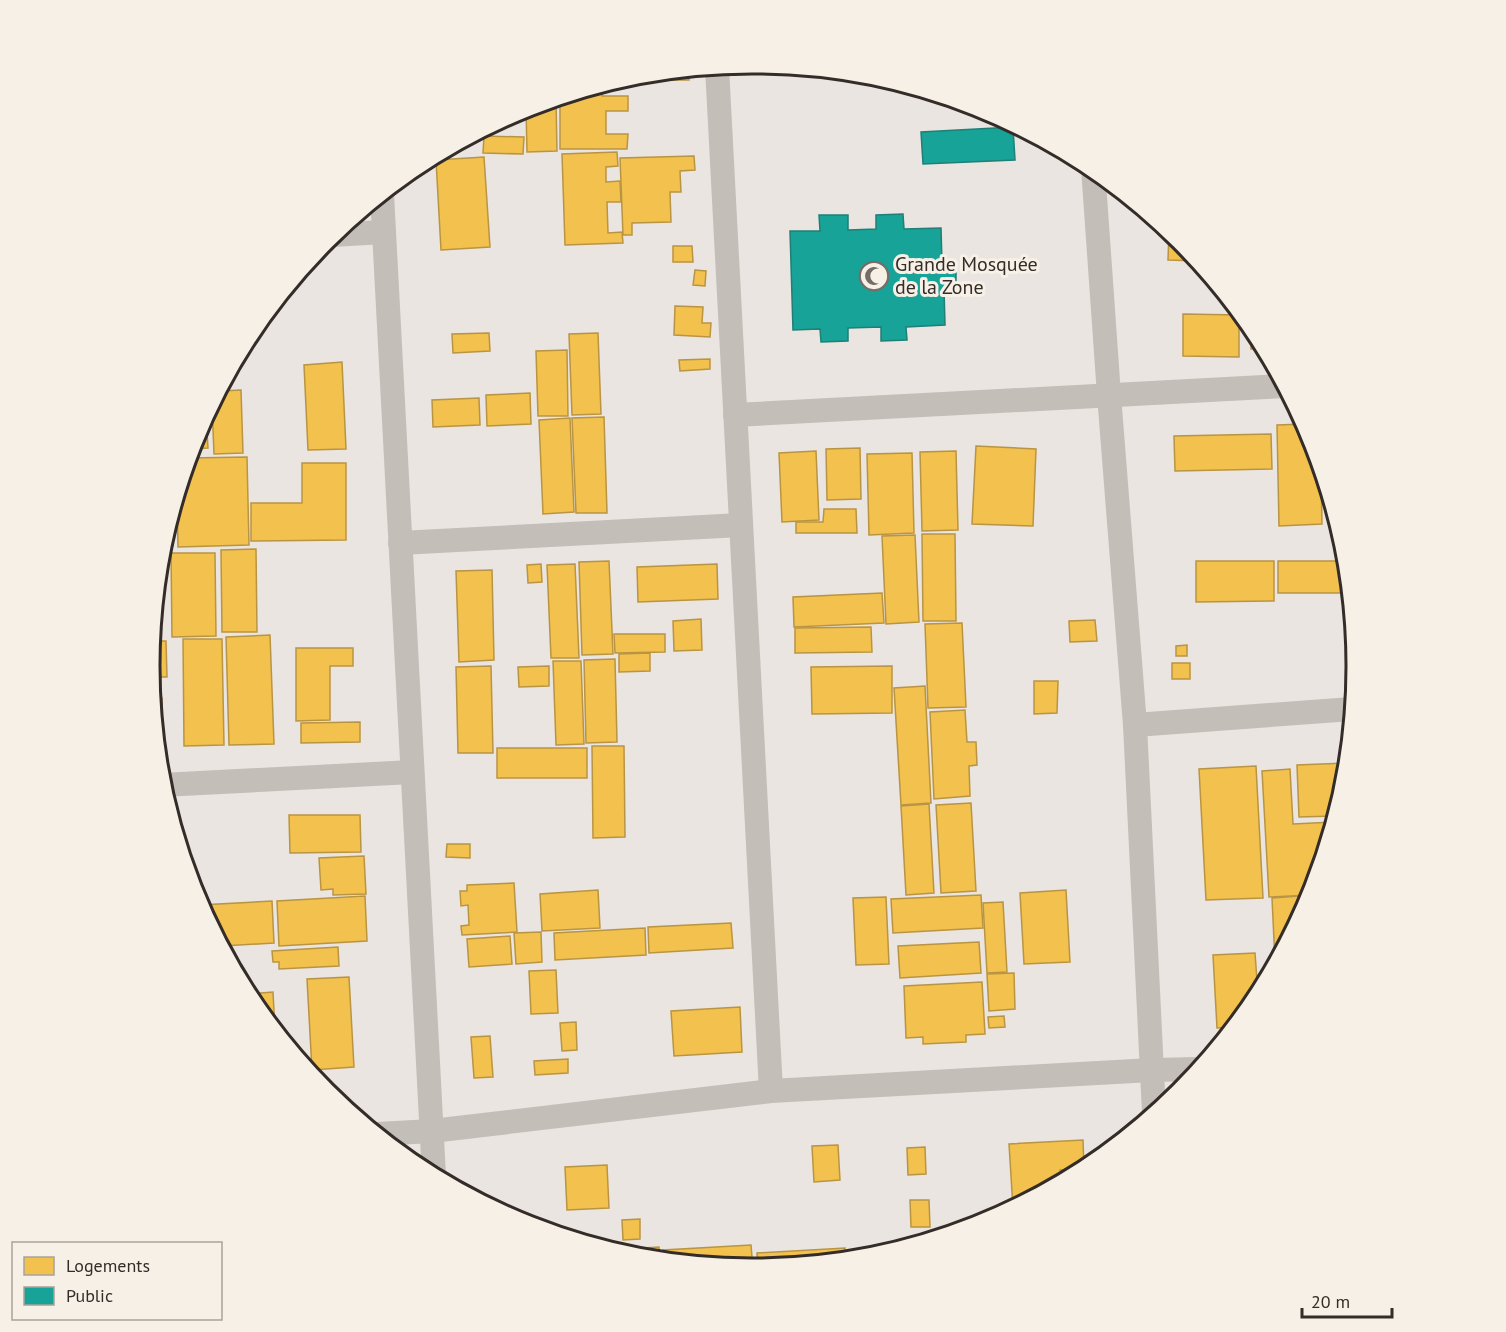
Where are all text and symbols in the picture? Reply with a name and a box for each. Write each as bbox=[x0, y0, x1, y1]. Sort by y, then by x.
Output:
place label: Grande Mosquée de la Zone bbox=[895, 251, 1038, 300]
mosque icon: Grande Mosquée de la Zone bbox=[858, 260, 890, 292]
legend bbox=[12, 1242, 222, 1320]
text: Logements bbox=[66, 1254, 150, 1277]
scale bar bbox=[1302, 1281, 1392, 1319]
text: Public bbox=[66, 1284, 113, 1307]
text: 20 m bbox=[1311, 1290, 1350, 1313]

